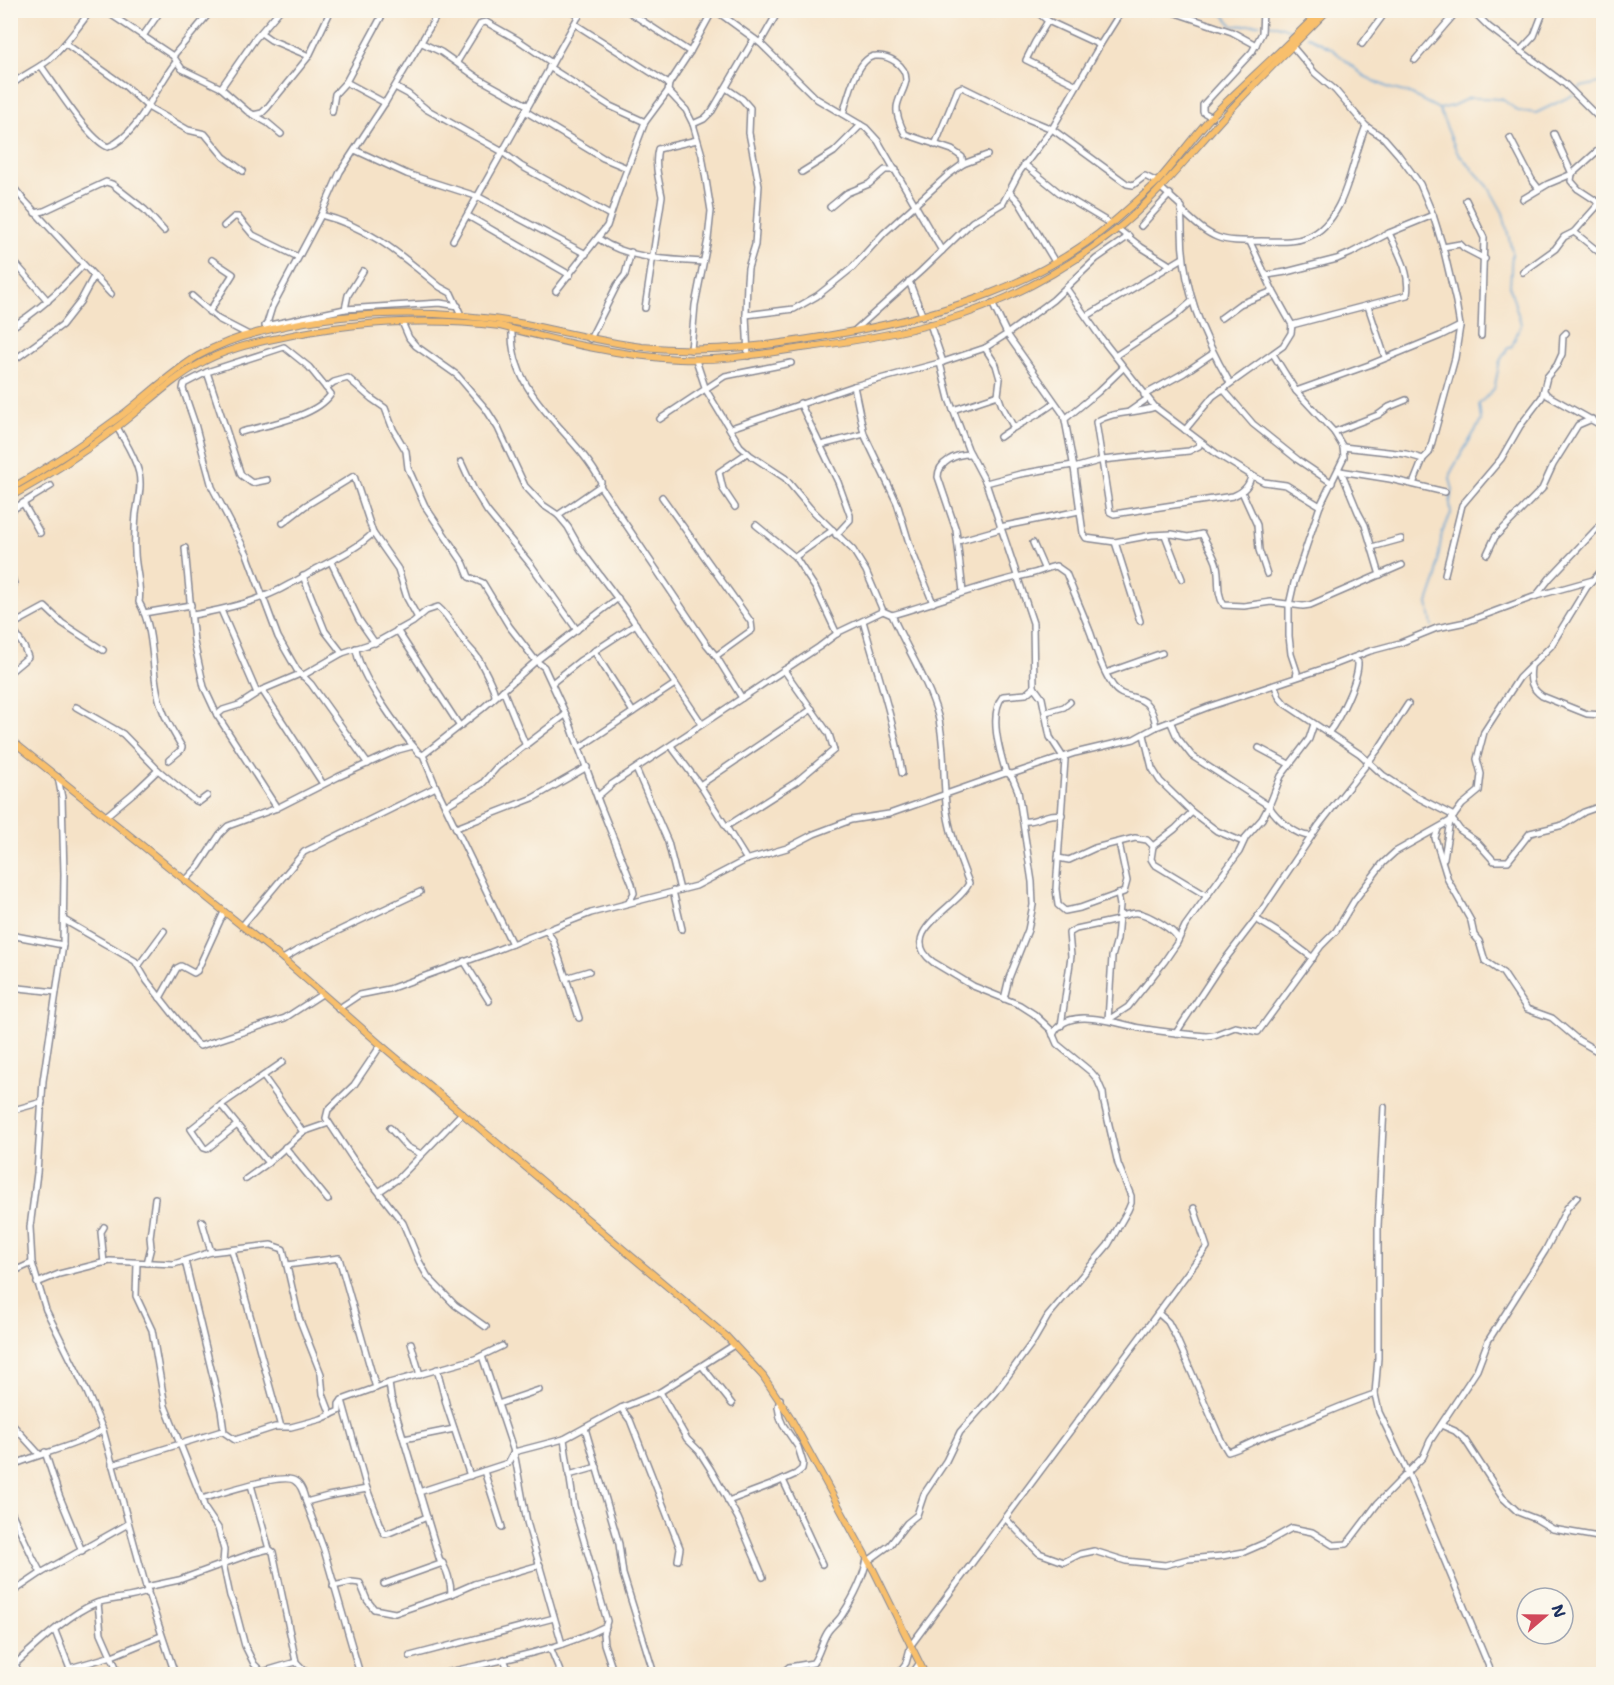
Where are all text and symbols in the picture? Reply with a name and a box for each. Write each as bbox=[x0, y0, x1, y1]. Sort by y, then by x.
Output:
north arrow bbox=[1515, 1586, 1575, 1646]
text: N bbox=[1547, 1601, 1571, 1621]

